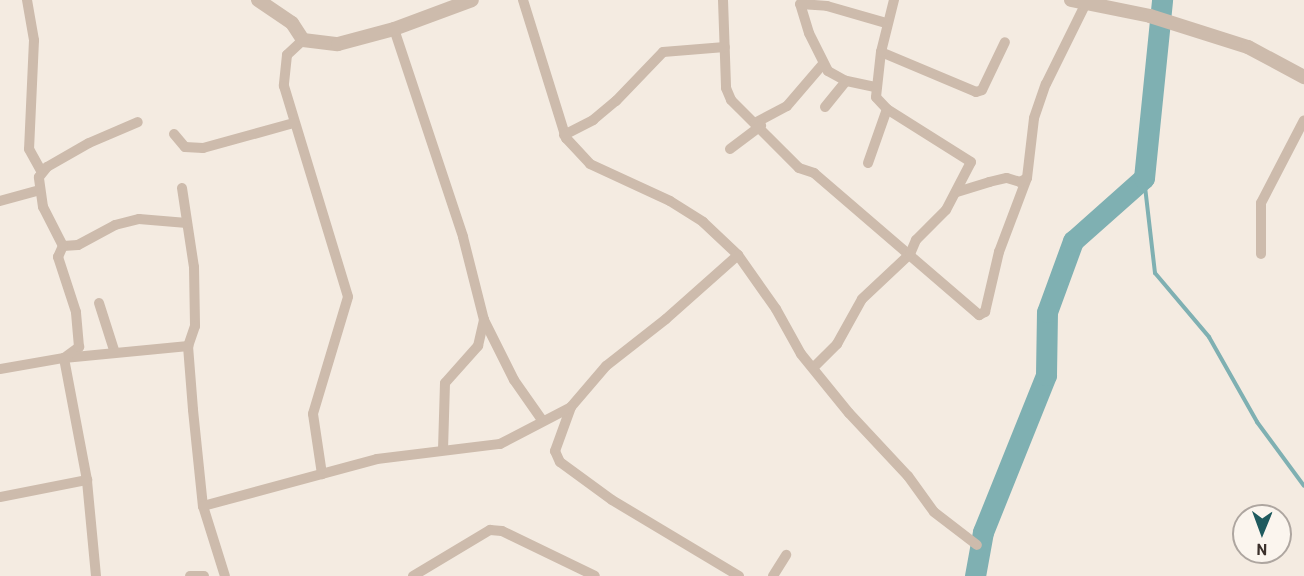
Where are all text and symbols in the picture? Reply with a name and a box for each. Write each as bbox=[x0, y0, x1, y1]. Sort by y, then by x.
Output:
north arrow bbox=[1232, 504, 1292, 564]
text: N bbox=[1256, 541, 1267, 560]

